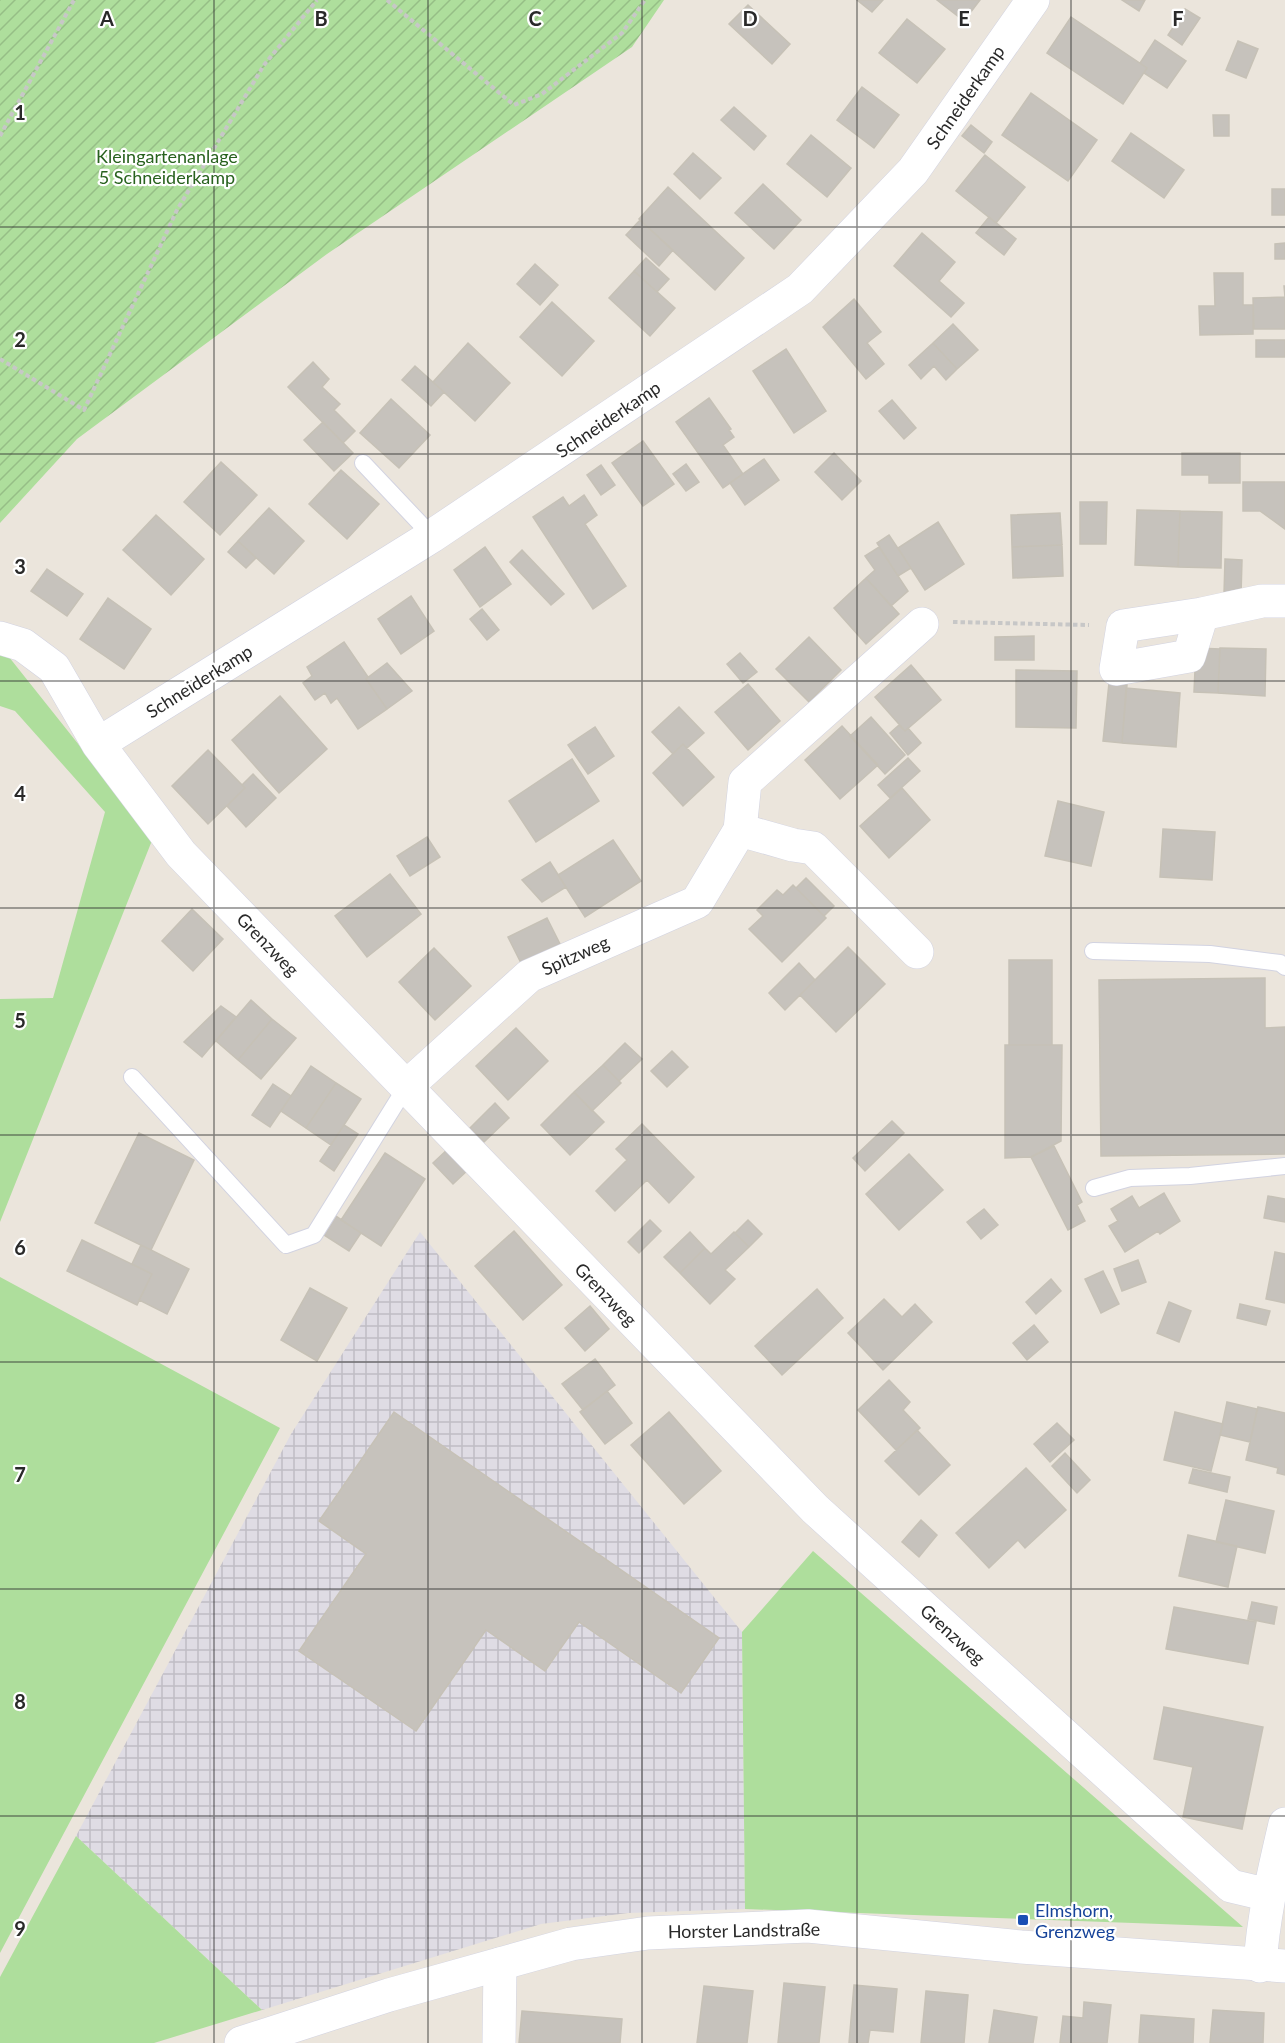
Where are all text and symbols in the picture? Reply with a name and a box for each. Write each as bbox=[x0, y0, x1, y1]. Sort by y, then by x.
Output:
text: A bbox=[99, 6, 114, 30]
text: B bbox=[314, 6, 328, 30]
text: C bbox=[528, 6, 542, 30]
text: D bbox=[742, 6, 758, 30]
text: E bbox=[958, 6, 970, 30]
text: F bbox=[1172, 6, 1184, 30]
street label: Schneiderkamp bbox=[921, 41, 1009, 153]
text: 1 bbox=[14, 100, 26, 124]
park label: Kleingartenanlage 5 Schneiderkamp bbox=[96, 145, 238, 188]
text: 2 bbox=[14, 327, 26, 351]
street label: Schneiderkamp bbox=[552, 376, 664, 462]
text: 3 bbox=[14, 554, 26, 578]
street label: Schneiderkamp bbox=[142, 640, 256, 722]
text: 4 bbox=[14, 781, 26, 805]
street label: Grenzweg bbox=[232, 908, 304, 980]
street label: Spitzweg bbox=[538, 930, 612, 980]
text: 5 bbox=[14, 1008, 26, 1032]
text: 6 bbox=[14, 1235, 26, 1259]
street label: Grenzweg bbox=[570, 1258, 642, 1330]
text: 7 bbox=[14, 1462, 26, 1486]
street label: Grenzweg bbox=[916, 1599, 990, 1669]
text: 8 bbox=[14, 1689, 26, 1713]
place label: Elmshorn, Grenzweg bbox=[1035, 1899, 1115, 1942]
marker: Elmshorn, Grenzweg bbox=[1016, 1913, 1030, 1927]
text: 9 bbox=[14, 1916, 26, 1940]
street label: Horster Landstraße bbox=[668, 1918, 820, 1942]

